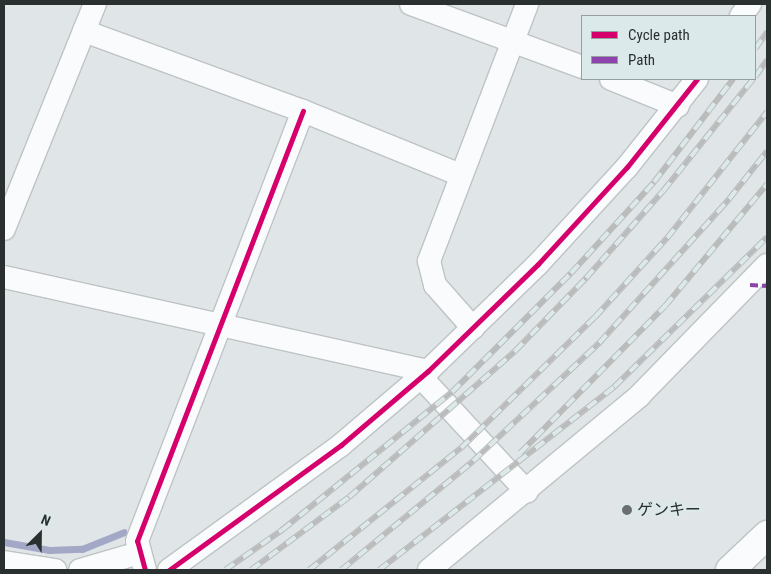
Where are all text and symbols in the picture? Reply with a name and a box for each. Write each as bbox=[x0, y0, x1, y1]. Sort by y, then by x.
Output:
legend bbox=[581, 15, 756, 80]
text: Cycle path bbox=[628, 26, 690, 44]
text: Path bbox=[628, 51, 655, 69]
place label: ゲンキー bbox=[637, 500, 701, 520]
marker: ゲンキー bbox=[621, 504, 633, 516]
north arrow bbox=[15, 509, 65, 559]
text: N bbox=[39, 511, 53, 529]

